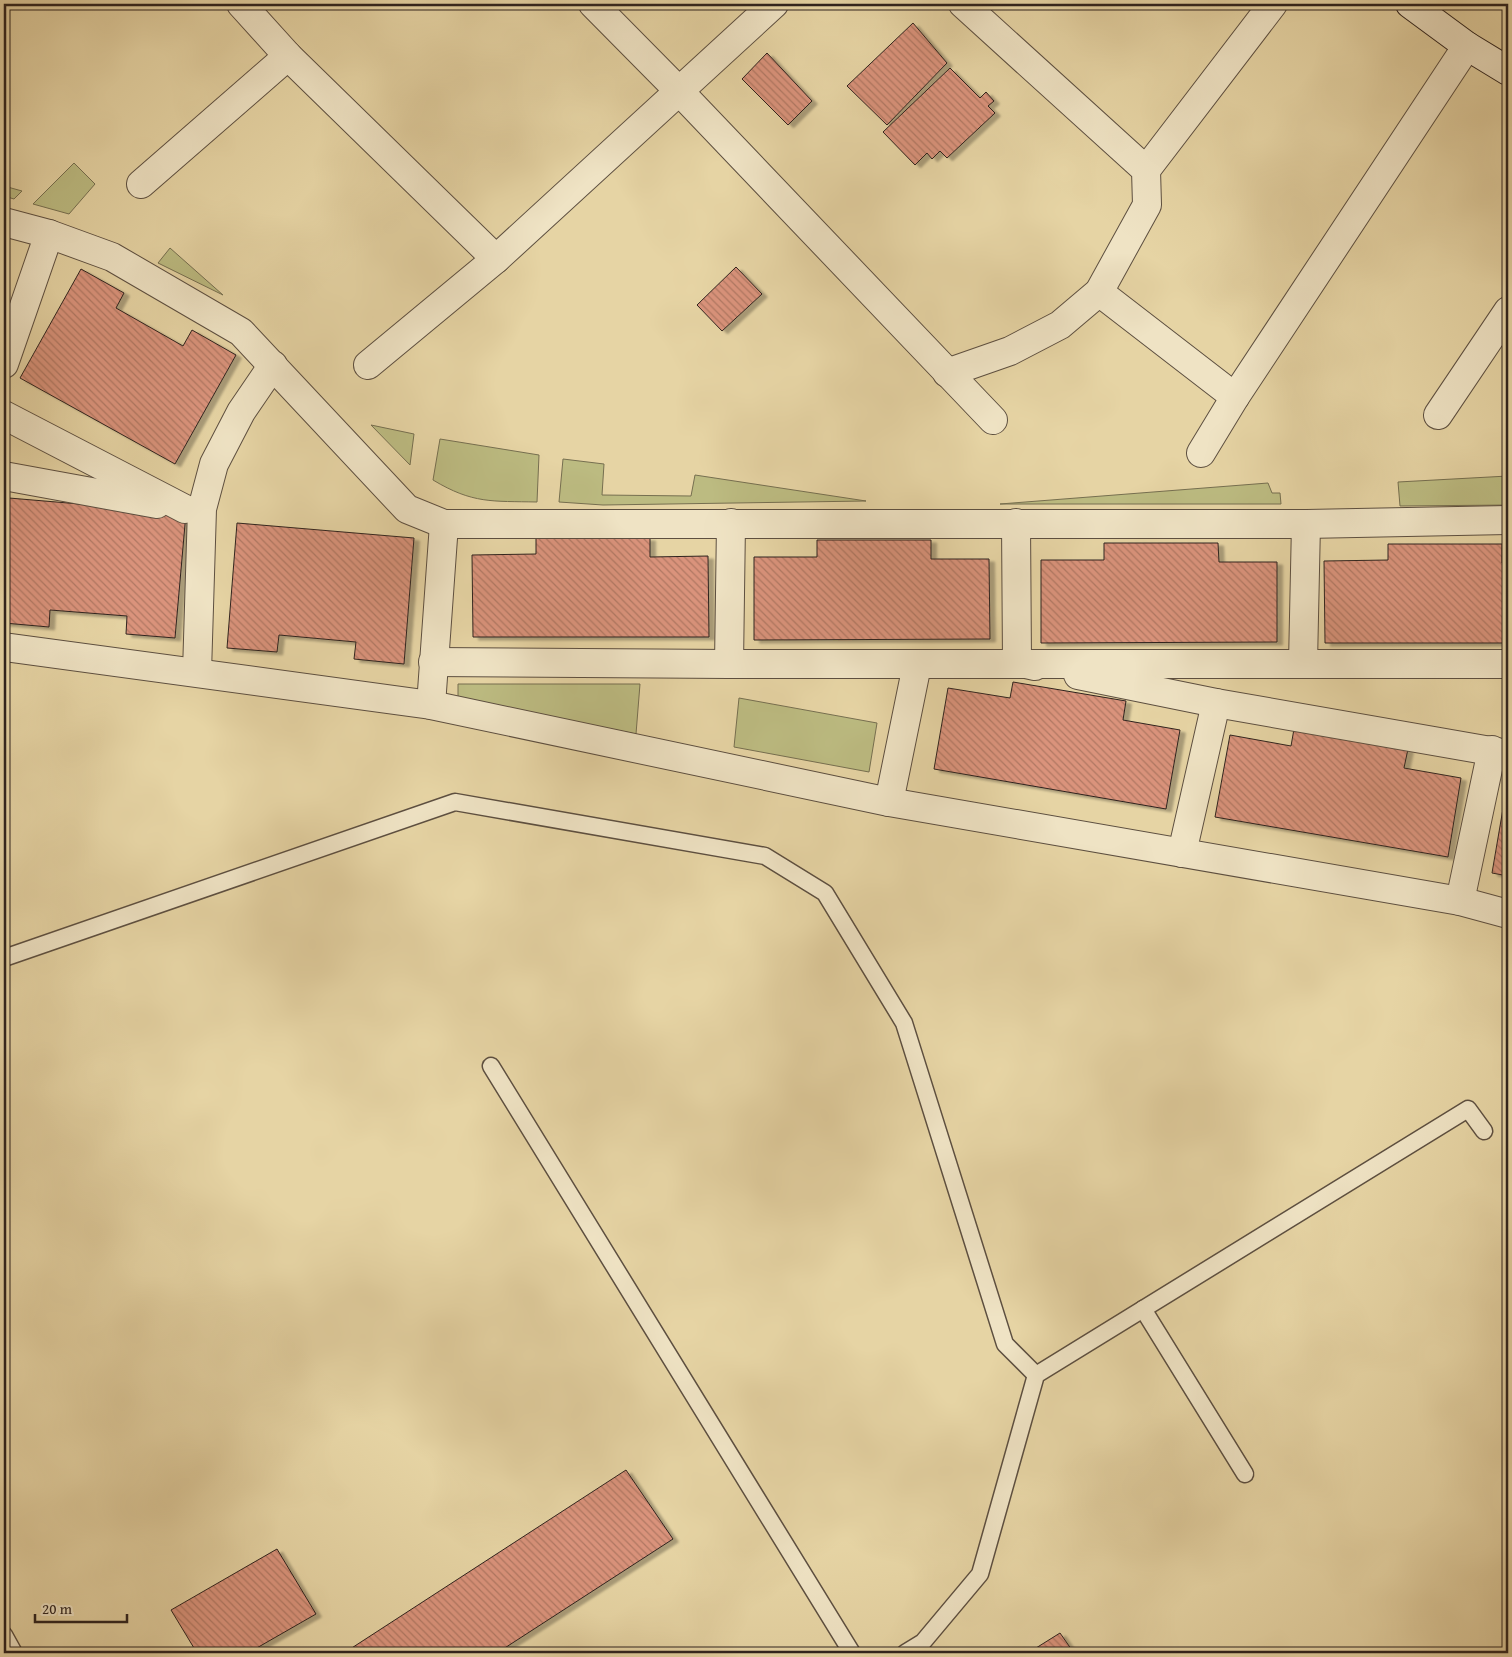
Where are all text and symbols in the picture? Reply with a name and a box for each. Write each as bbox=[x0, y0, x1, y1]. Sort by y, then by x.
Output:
scale bar bbox=[35, 1592, 128, 1624]
text: 20 m bbox=[42, 1598, 73, 1619]

